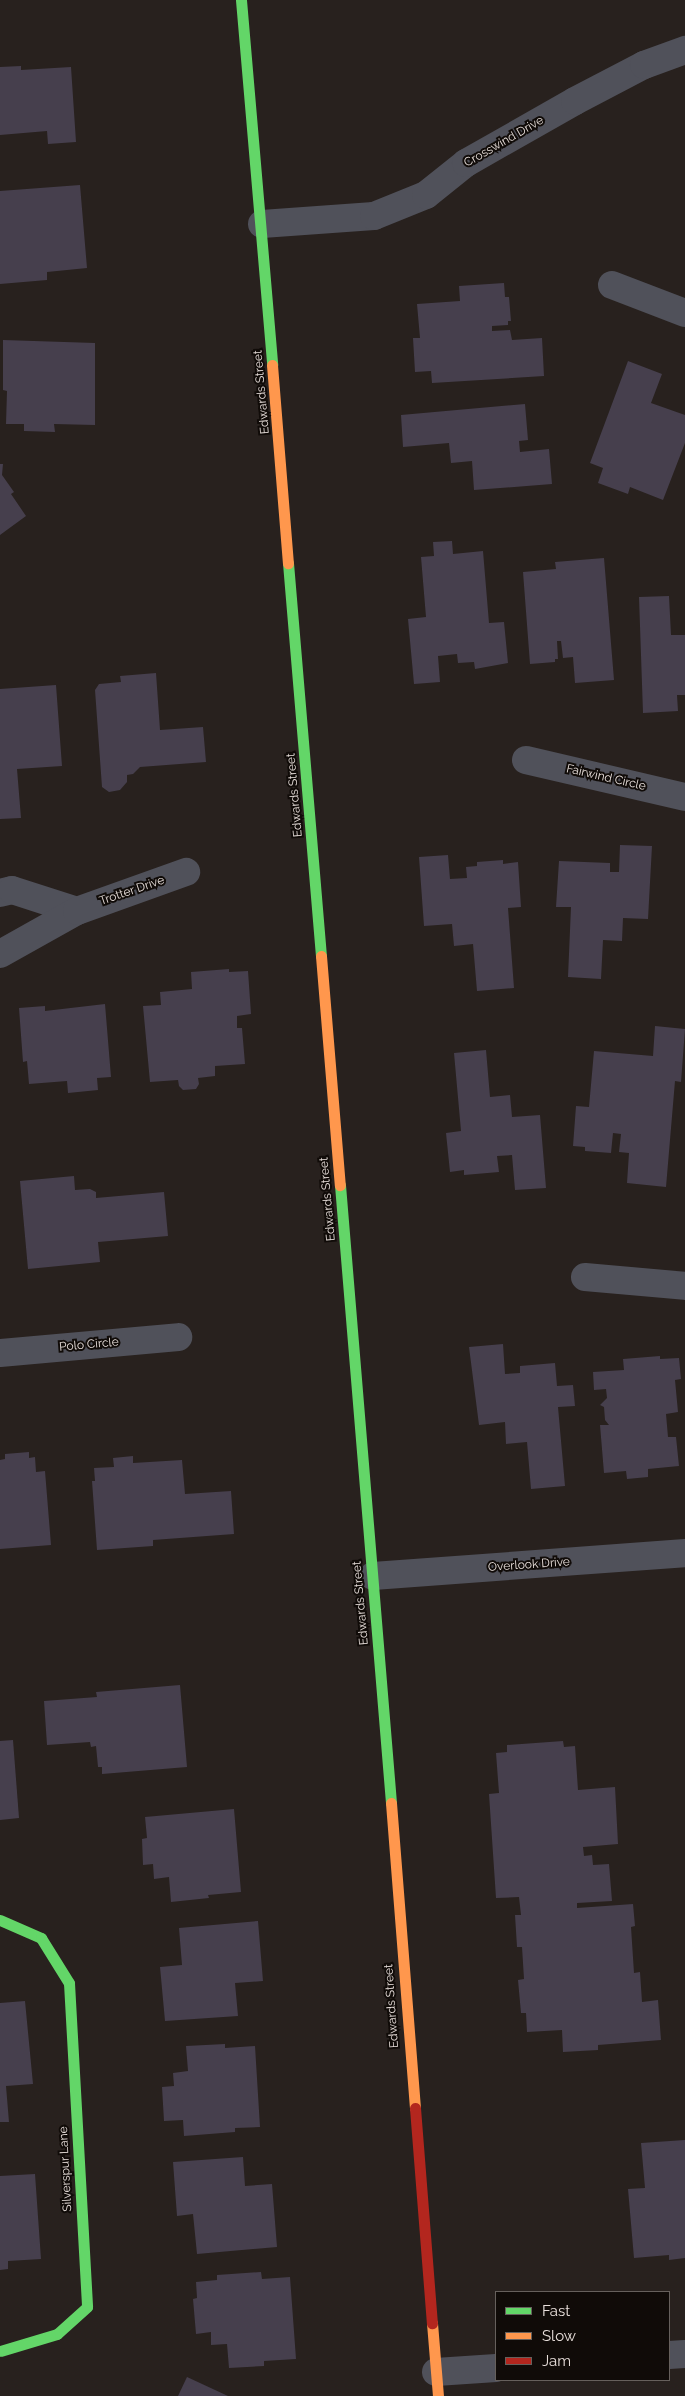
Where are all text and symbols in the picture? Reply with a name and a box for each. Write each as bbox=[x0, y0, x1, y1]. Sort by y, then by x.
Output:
street label: Crosswind Drive bbox=[462, 113, 546, 171]
street label: Edwards Street bbox=[251, 349, 273, 435]
street label: Edwards Street bbox=[284, 752, 306, 838]
street label: Fairwind Circle bbox=[565, 762, 647, 794]
street label: Trotter Drive bbox=[97, 873, 167, 909]
street label: Edwards Street bbox=[317, 1156, 339, 1242]
street label: Polo Circle bbox=[59, 1335, 119, 1355]
street label: Overlook Drive bbox=[488, 1555, 570, 1575]
street label: Edwards Street bbox=[350, 1560, 372, 1646]
street label: Edwards Street bbox=[382, 1963, 402, 2049]
street label: Silverspur Lane bbox=[57, 2126, 75, 2212]
legend bbox=[495, 2291, 670, 2381]
text: Fast bbox=[542, 2302, 570, 2320]
text: Slow bbox=[542, 2327, 576, 2345]
text: Jam bbox=[542, 2352, 571, 2370]

